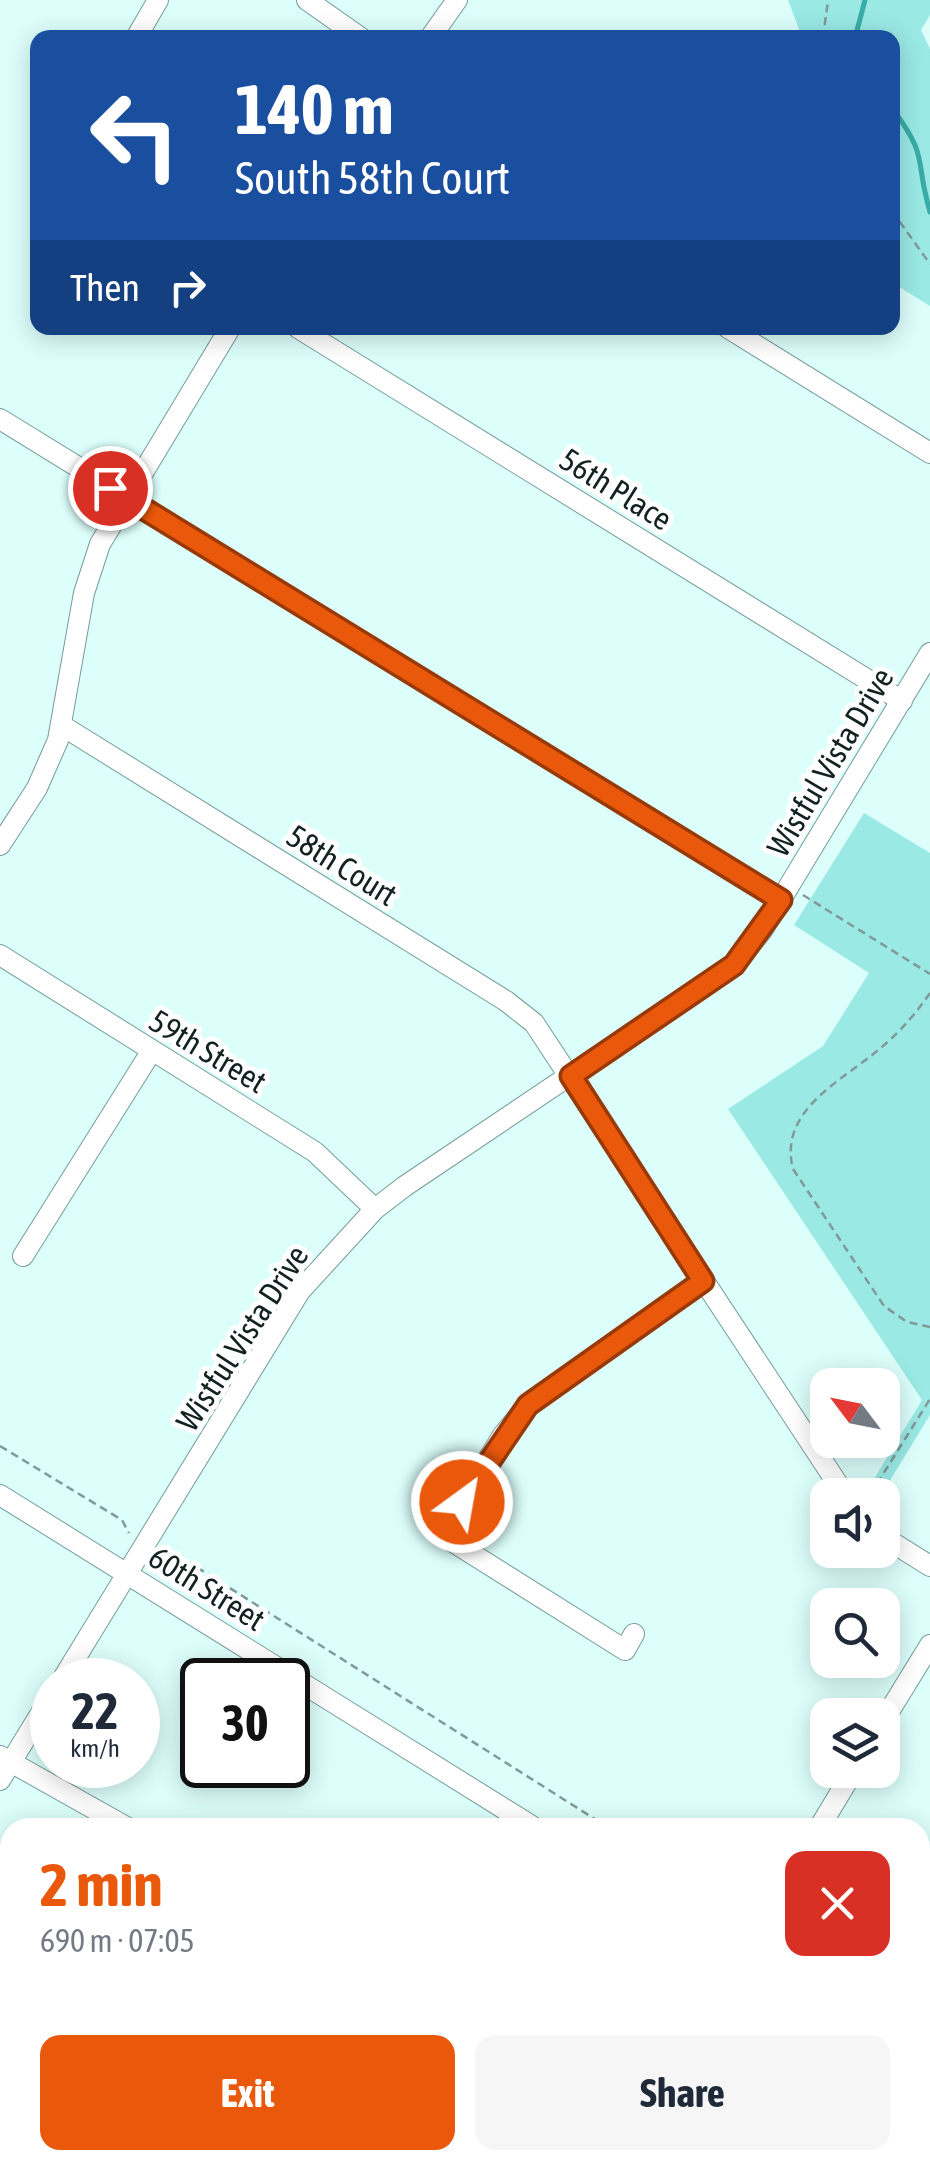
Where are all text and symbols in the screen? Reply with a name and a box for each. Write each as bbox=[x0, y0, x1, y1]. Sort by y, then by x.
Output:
text: 140 m bbox=[235, 69, 394, 149]
icon: left bbox=[70, 70, 200, 200]
text: South 58th Court bbox=[235, 152, 510, 204]
icon: right bbox=[160, 260, 215, 315]
text: Then bbox=[70, 266, 140, 309]
street label: 56th Place bbox=[553, 440, 679, 538]
pin bbox=[68, 446, 153, 531]
icon: arrive bbox=[83, 461, 138, 516]
street label: Wistful Vista Drive bbox=[759, 661, 901, 863]
street label: 58th Court bbox=[280, 817, 404, 913]
street label: 59th Street bbox=[143, 1002, 273, 1100]
street label: Wistful Vista Drive bbox=[168, 1239, 316, 1437]
north arrow bbox=[810, 1368, 900, 1458]
map controls bbox=[810, 1368, 900, 1788]
position arrow bbox=[410, 1450, 514, 1554]
button: sound bbox=[810, 1478, 900, 1568]
street label: 60th Street bbox=[142, 1538, 272, 1638]
button: search bbox=[810, 1588, 900, 1678]
speed limit sign: 30 bbox=[180, 1658, 310, 1788]
text: 22 bbox=[71, 1682, 118, 1740]
button: layers bbox=[810, 1698, 900, 1788]
text: km/h bbox=[70, 1734, 120, 1762]
text: 2 min bbox=[40, 1850, 163, 1919]
button: close bbox=[785, 1851, 890, 1956]
text: 690 m · 07:05 bbox=[40, 1922, 195, 1959]
button: Exit bbox=[40, 2035, 455, 2150]
button: Share bbox=[475, 2035, 890, 2150]

